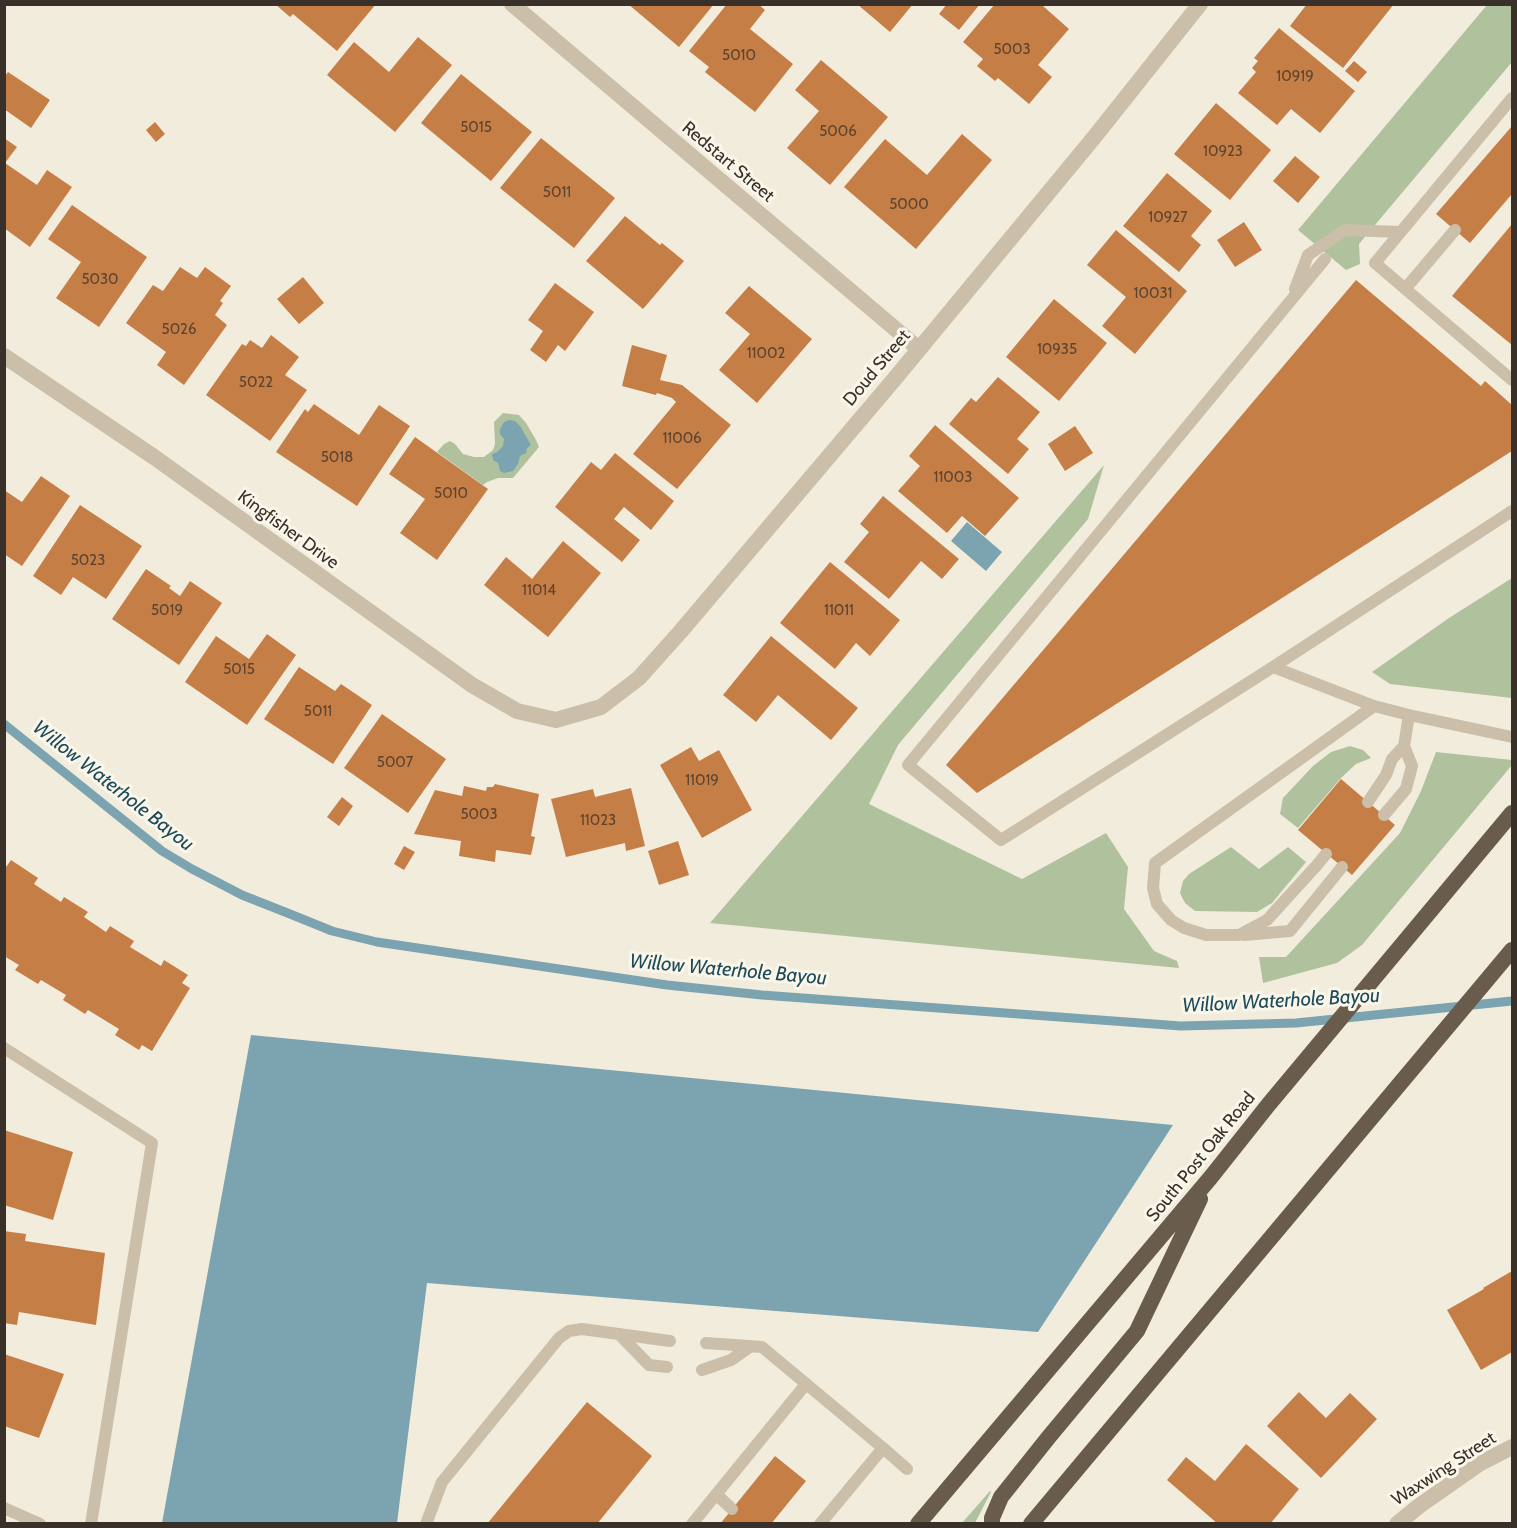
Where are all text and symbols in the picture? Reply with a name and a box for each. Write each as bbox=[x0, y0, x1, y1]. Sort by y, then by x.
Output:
house number: 5003 bbox=[993, 41, 1031, 59]
house number: 5010 bbox=[722, 47, 756, 65]
house number: 10919 bbox=[1276, 68, 1314, 86]
street label: Redstart Street bbox=[677, 117, 779, 207]
house number: 5015 bbox=[460, 119, 492, 137]
house number: 5006 bbox=[819, 123, 857, 141]
house number: 10923 bbox=[1203, 143, 1243, 161]
house number: 5011 bbox=[543, 184, 571, 202]
house number: 5000 bbox=[889, 196, 929, 214]
house number: 10927 bbox=[1148, 209, 1188, 227]
house number: 5030 bbox=[81, 271, 119, 289]
house number: 10031 bbox=[1134, 285, 1172, 303]
house number: 5026 bbox=[162, 321, 196, 339]
street label: Doud Street bbox=[839, 326, 915, 410]
house number: 10935 bbox=[1037, 341, 1077, 359]
house number: 11002 bbox=[747, 345, 785, 363]
house number: 5022 bbox=[239, 374, 273, 392]
house number: 11006 bbox=[662, 430, 702, 448]
house number: 5018 bbox=[321, 449, 353, 467]
house number: 11003 bbox=[934, 469, 972, 487]
house number: 5010 bbox=[434, 485, 468, 503]
street label: Kingfisher Drive bbox=[233, 486, 343, 574]
house number: 5023 bbox=[71, 552, 105, 570]
house number: 11014 bbox=[522, 582, 556, 600]
house number: 5019 bbox=[151, 602, 183, 620]
house number: 11011 bbox=[824, 602, 854, 620]
house number: 5015 bbox=[223, 661, 255, 679]
house number: 5011 bbox=[304, 703, 332, 721]
water label: Willow Waterhole Bayou bbox=[28, 716, 198, 856]
house number: 5007 bbox=[377, 754, 413, 772]
house number: 11019 bbox=[685, 772, 719, 790]
house number: 5003 bbox=[460, 806, 498, 824]
house number: 11023 bbox=[580, 812, 616, 830]
water label: Willow Waterhole Bayou bbox=[628, 949, 828, 991]
water label: Willow Waterhole Bayou bbox=[1182, 984, 1380, 1018]
street label: South Post Oak Road bbox=[1142, 1088, 1260, 1226]
street label: Waxwing Street bbox=[1388, 1427, 1500, 1511]

